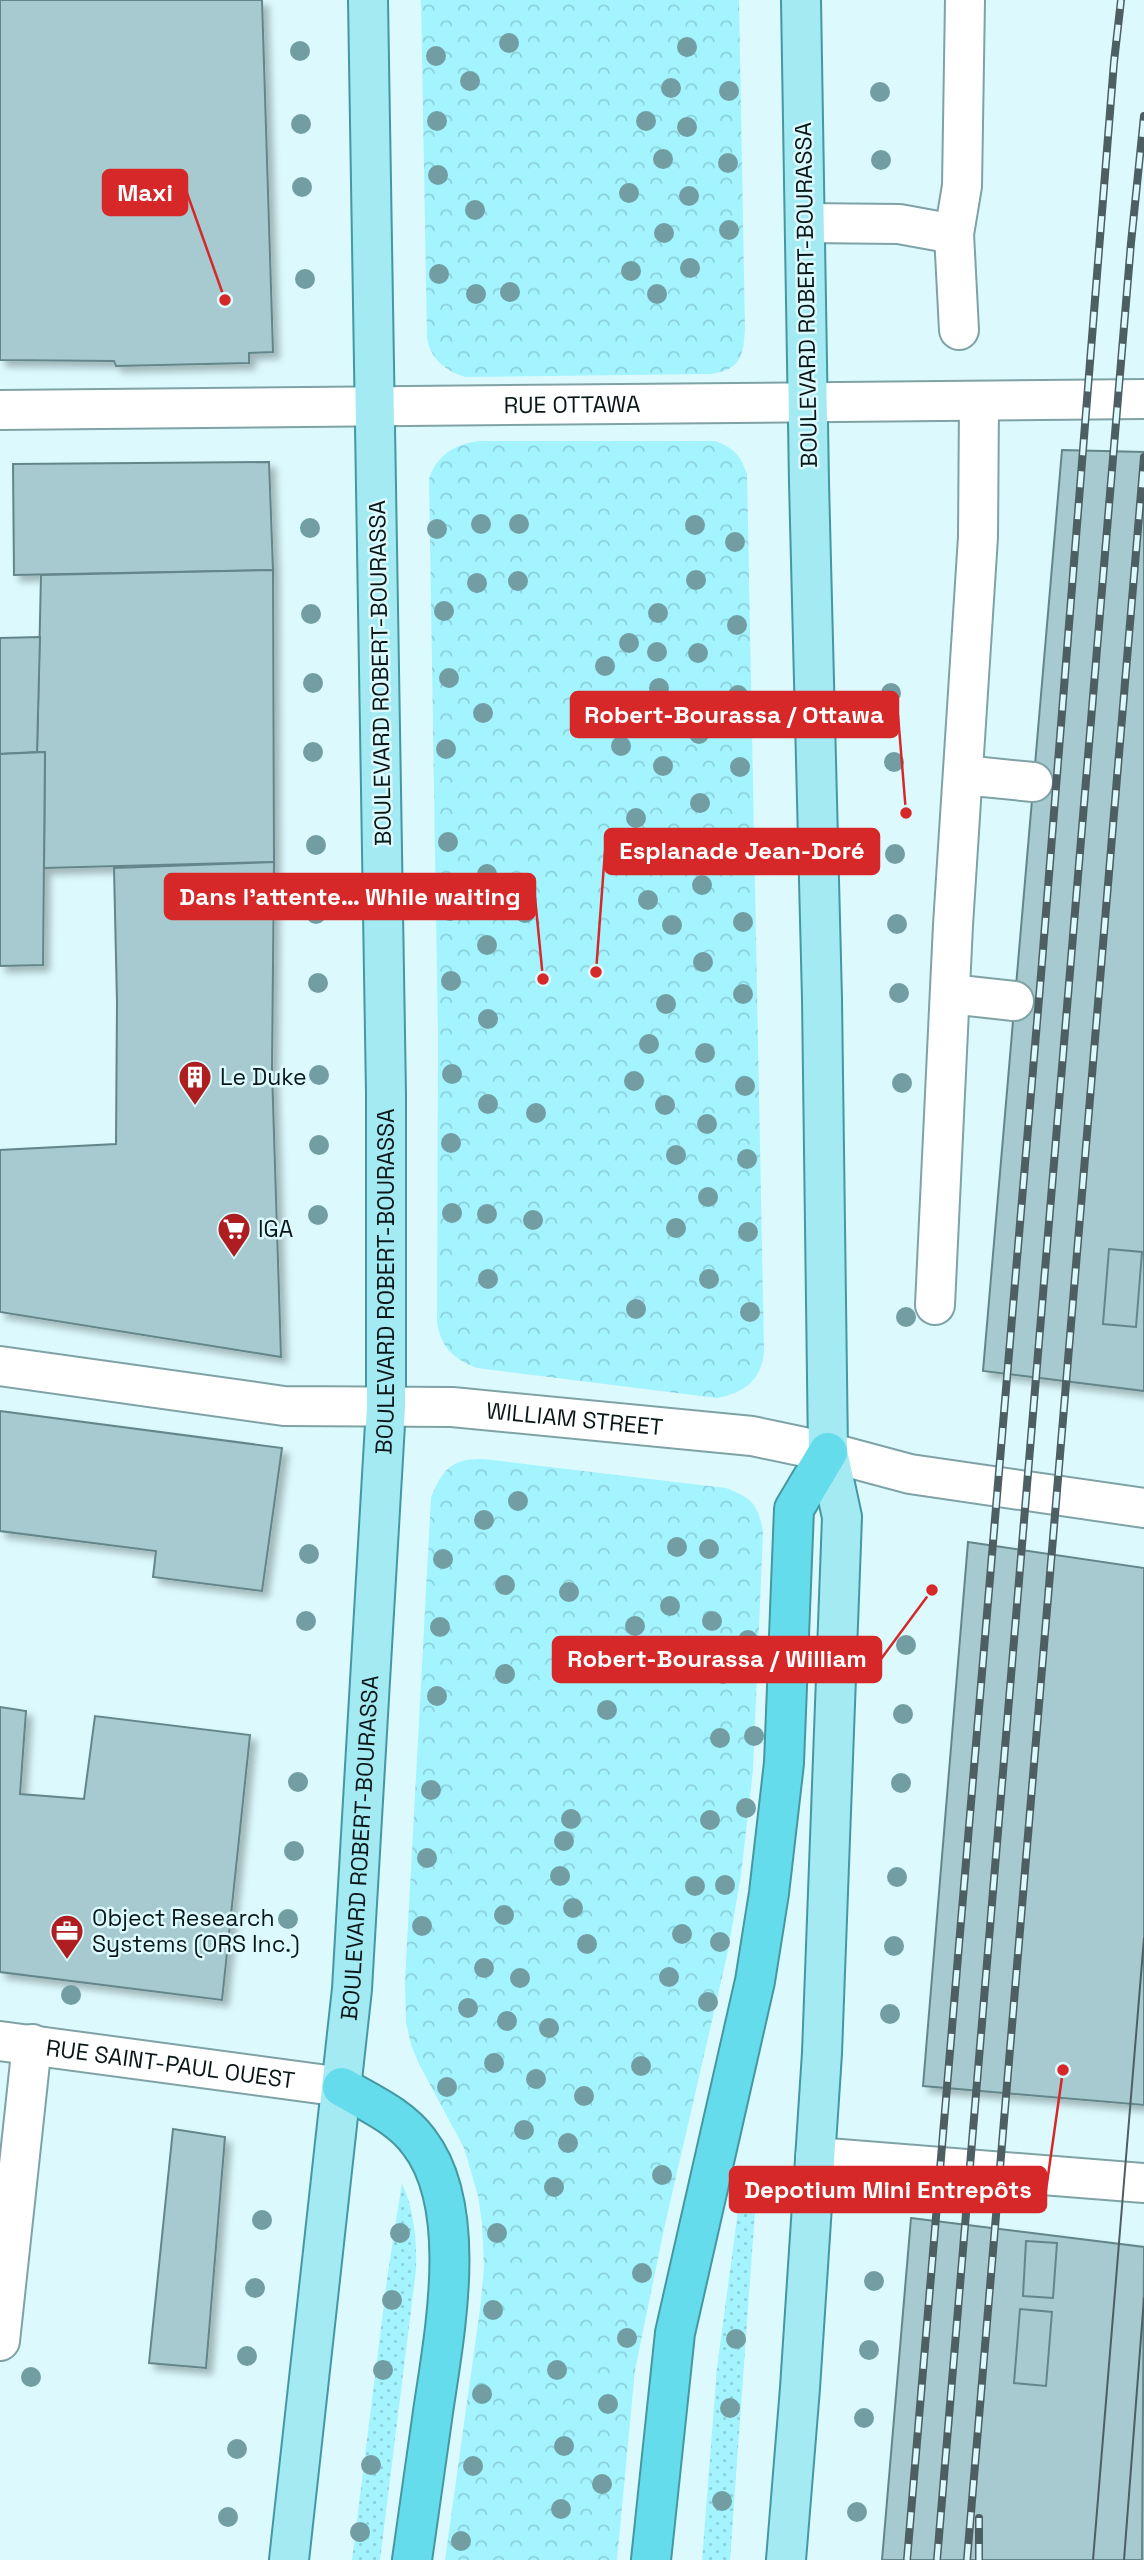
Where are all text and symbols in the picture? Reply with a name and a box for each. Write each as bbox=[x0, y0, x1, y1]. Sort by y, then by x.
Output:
street label: BOULEVARD ROBERT-BOURASSA bbox=[788, 122, 824, 468]
callout: Maxi bbox=[103, 170, 187, 215]
text: Maxi bbox=[117, 177, 173, 208]
street label: RUE OTTAWA bbox=[503, 389, 640, 420]
street label: BOULEVARD ROBERT-BOURASSA bbox=[362, 500, 398, 846]
callout: Robert-Bourassa / Ottawa bbox=[571, 692, 898, 737]
text: Robert-Bourassa / Ottawa bbox=[584, 699, 884, 730]
callout: Esplanade Jean-Doré bbox=[605, 829, 879, 874]
text: Esplanade Jean-Doré bbox=[619, 835, 865, 866]
callout: Dans l’attente… While waiting bbox=[165, 874, 535, 919]
text: Dans l’attente… While waiting bbox=[179, 881, 521, 912]
building icon: Le Duke bbox=[176, 1058, 214, 1107]
place label: Le Duke bbox=[220, 1062, 307, 1092]
street label: BOULEVARD ROBERT-BOURASSA bbox=[368, 1108, 401, 1455]
supermarket icon: IGA bbox=[215, 1210, 253, 1259]
place label: IGA bbox=[258, 1214, 293, 1244]
street label: WILLIAM STREET bbox=[485, 1395, 665, 1442]
callout: Robert-Bourassa / William bbox=[553, 1637, 881, 1682]
text: Robert-Bourassa / William bbox=[567, 1643, 867, 1674]
street label: BOULEVARD ROBERT-BOURASSA bbox=[334, 1674, 385, 2022]
place label: Object Research Systems (ORS Inc.) bbox=[92, 1903, 300, 1959]
office icon: Object Research Systems (ORS Inc.) bbox=[48, 1912, 86, 1961]
street label: RUE SAINT-PAUL OUEST bbox=[44, 2032, 297, 2096]
callout: Depotium Mini Entrepôts bbox=[730, 2167, 1046, 2212]
text: Depotium Mini Entrepôts bbox=[744, 2174, 1032, 2205]

